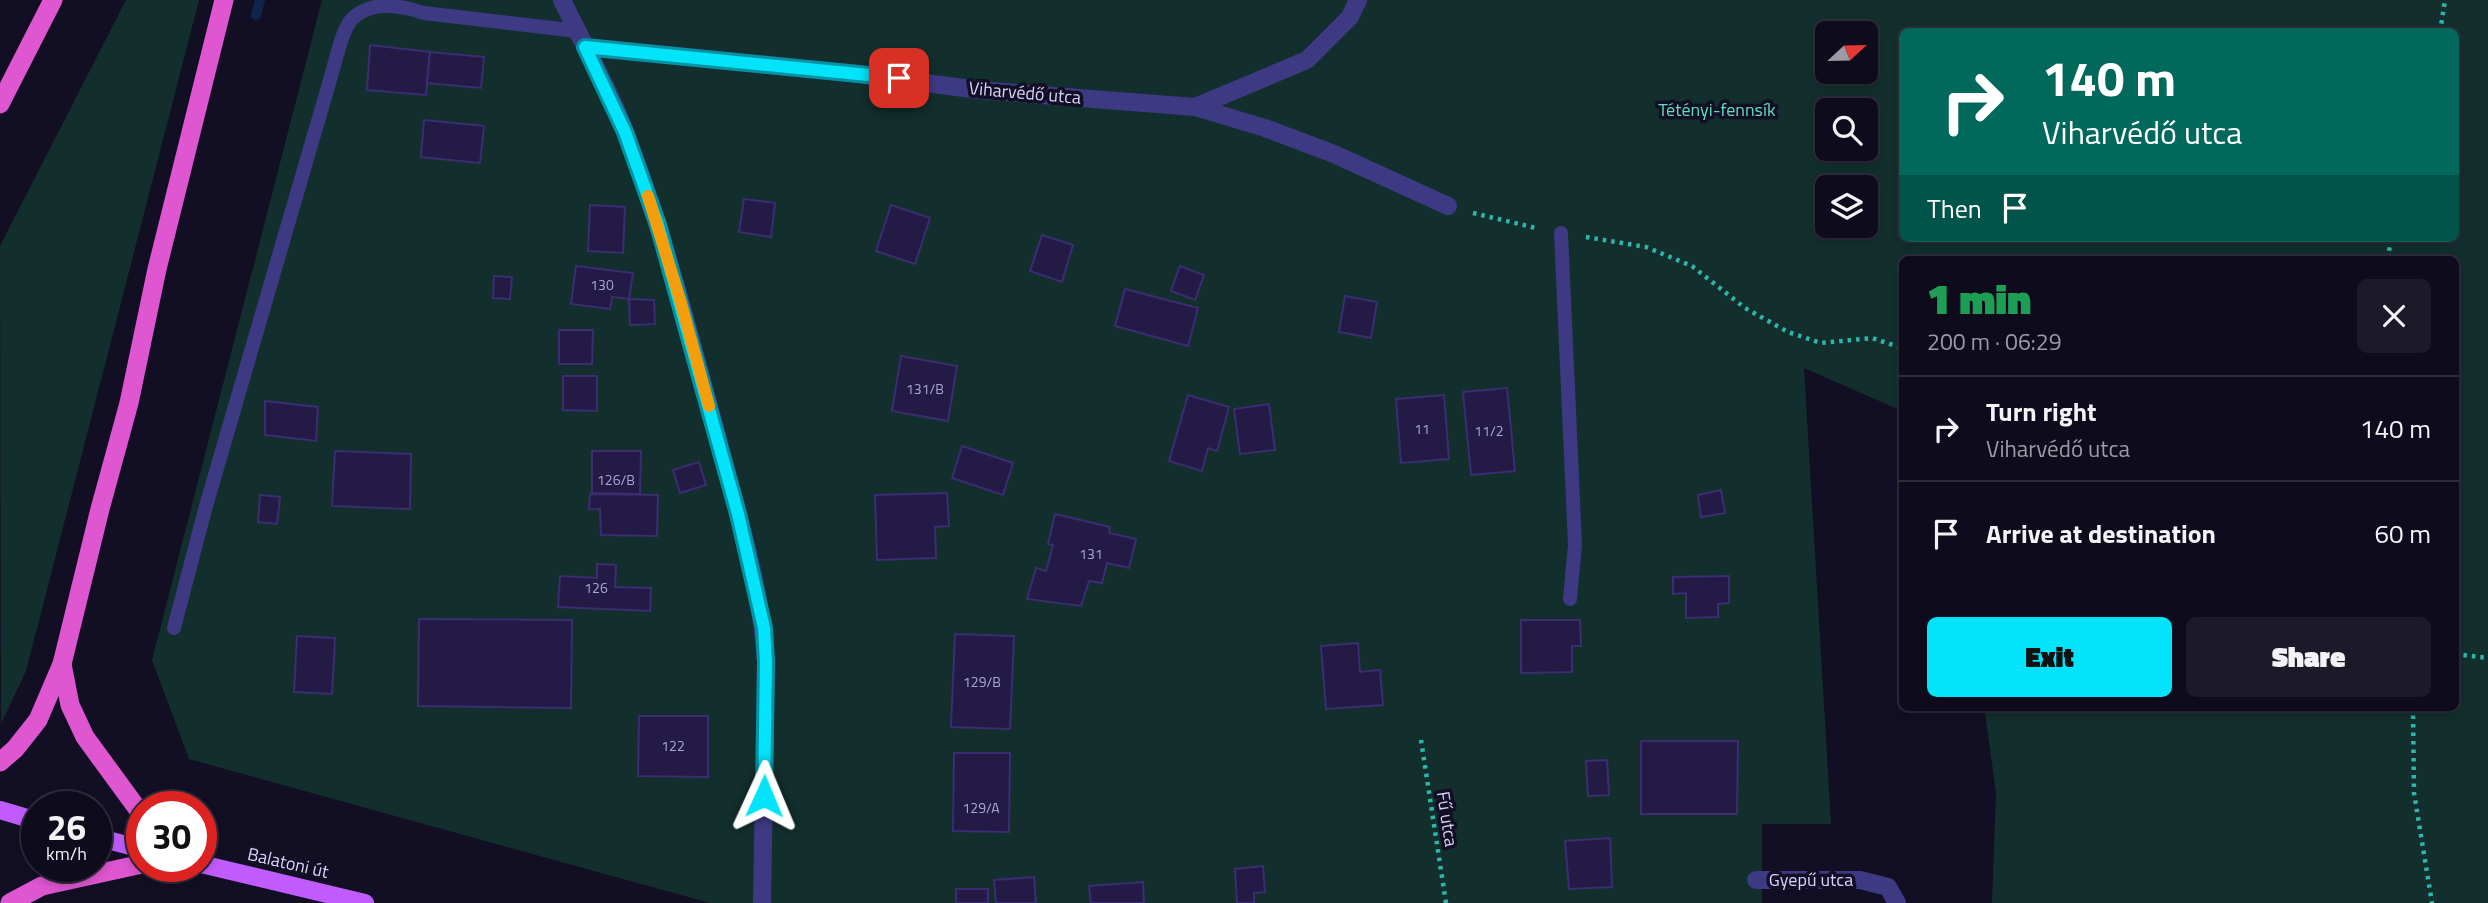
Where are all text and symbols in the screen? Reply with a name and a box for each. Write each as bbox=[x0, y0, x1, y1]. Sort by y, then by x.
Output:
north arrow bbox=[1815, 21, 1878, 84]
map controls bbox=[1815, 21, 1878, 238]
text: 140 m bbox=[2042, 40, 2176, 115]
pin bbox=[869, 48, 929, 108]
icon: right bbox=[1927, 56, 2018, 147]
icon: arrive bbox=[880, 59, 918, 97]
street label: Viharvédő utca bbox=[968, 74, 1082, 111]
park label: Tétényi-fennsík bbox=[1658, 96, 1776, 123]
button: search bbox=[1815, 98, 1878, 161]
text: Viharvédő utca bbox=[2042, 108, 2242, 156]
button: layers bbox=[1815, 175, 1878, 238]
text: Then bbox=[1927, 189, 1982, 228]
icon: arrive bbox=[1996, 189, 2034, 227]
text: 1 min bbox=[1927, 266, 2031, 330]
house number: 130 bbox=[590, 274, 614, 295]
button: close bbox=[2357, 279, 2431, 353]
text: 200 m · 06:29 bbox=[1927, 324, 2062, 359]
house number: 131/B bbox=[906, 378, 944, 399]
text: Turn right bbox=[1986, 392, 2097, 431]
text: 140 m bbox=[2360, 409, 2431, 448]
icon: right bbox=[1927, 410, 1965, 448]
house number: 11 bbox=[1414, 418, 1430, 439]
house number: 11/2 bbox=[1474, 420, 1504, 441]
text: Viharvédő utca bbox=[1986, 431, 2130, 466]
house number: 126/B bbox=[597, 469, 635, 490]
text: Arrive at destination bbox=[1986, 514, 2216, 553]
text: 60 m bbox=[2374, 514, 2431, 553]
icon: arrive bbox=[1927, 515, 1965, 553]
house number: 131 bbox=[1079, 543, 1103, 564]
house number: 126 bbox=[584, 577, 608, 598]
button: Exit bbox=[1927, 617, 2172, 697]
button: Share bbox=[2186, 617, 2431, 697]
house number: 129/B bbox=[963, 671, 1001, 692]
house number: 122 bbox=[661, 735, 685, 756]
position arrow bbox=[727, 759, 801, 833]
street label: Fű utca bbox=[1430, 789, 1465, 848]
speed limit sign: 30 bbox=[126, 791, 217, 882]
house number: 129/A bbox=[962, 797, 1000, 818]
text: 26 bbox=[47, 800, 86, 854]
text: km/h bbox=[46, 840, 87, 867]
street label: Balatoni út bbox=[245, 840, 332, 885]
street label: Gyepű utca bbox=[1769, 866, 1853, 893]

